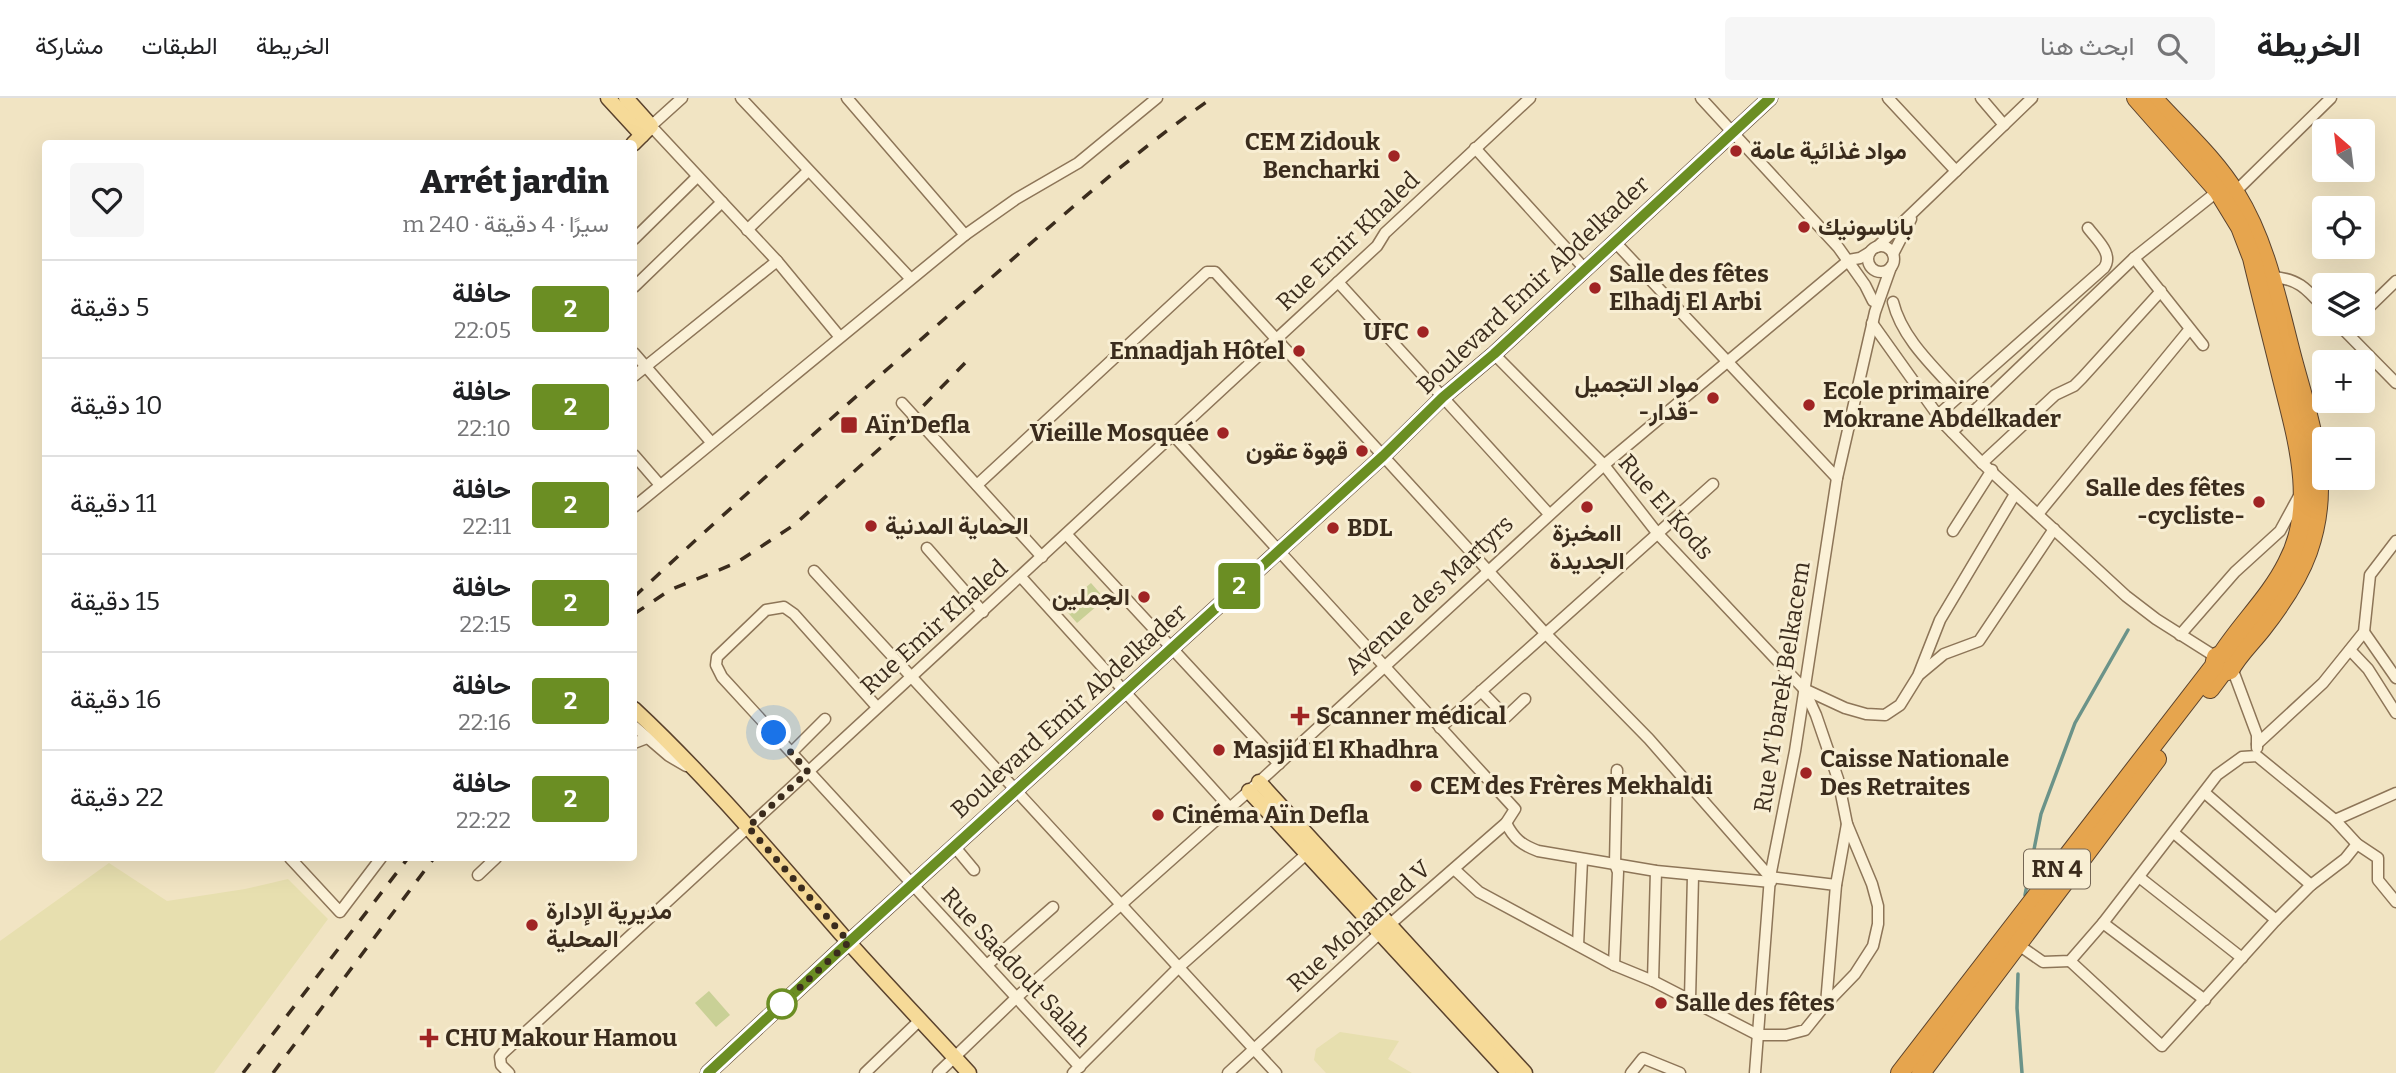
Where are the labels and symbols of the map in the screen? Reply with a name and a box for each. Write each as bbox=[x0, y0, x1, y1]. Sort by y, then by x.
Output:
north arrow bbox=[2312, 119, 2375, 182]
place label: CEM Zidouk Bencharki bbox=[1245, 128, 1381, 184]
place label: مواد غذائية عامة bbox=[1750, 137, 1907, 166]
marker: مواد غذائية عامة bbox=[1728, 143, 1744, 159]
marker: CEM Zidouk Bencharki bbox=[1386, 148, 1402, 164]
street label: Rue Emir Khaled bbox=[1271, 166, 1425, 316]
street label: Boulevard Emir Abdelkader bbox=[1411, 170, 1655, 400]
place label: باناسونيك bbox=[1818, 213, 1913, 242]
marker: باناسونيك bbox=[1796, 219, 1812, 235]
place label: Salle des fêtes Elhadj El Arbi bbox=[1609, 260, 1769, 316]
marker: Salle des fêtes Elhadj El Arbi bbox=[1587, 280, 1603, 296]
place label: UFC bbox=[1363, 318, 1409, 346]
marker: UFC bbox=[1415, 324, 1431, 340]
place label: Ennadjah Hôtel bbox=[1109, 337, 1286, 365]
marker: Ennadjah Hôtel bbox=[1291, 343, 1307, 359]
place label: مواد التجميل -قدار- bbox=[1575, 370, 1699, 427]
place label: Ecole primaire Mokrane Abdelkader bbox=[1823, 377, 2061, 433]
marker: مواد التجميل -قدار- bbox=[1705, 390, 1721, 406]
marker: Ecole primaire Mokrane Abdelkader bbox=[1801, 397, 1817, 413]
place label: Aïn Defla bbox=[865, 411, 971, 439]
marker: Aïn Defla bbox=[839, 415, 859, 435]
place label: Vieille Mosquée bbox=[1030, 419, 1209, 447]
marker: Vieille Mosquée bbox=[1215, 425, 1231, 441]
place label: قهوة عقون bbox=[1246, 437, 1348, 466]
marker: قهوة عقون bbox=[1354, 443, 1370, 459]
street label: Rue El Kods bbox=[1613, 449, 1719, 565]
place label: Salle des fêtes -cycliste- bbox=[2085, 474, 2245, 530]
marker: Salle des fêtes -cycliste- bbox=[2251, 494, 2267, 510]
marker: اامخبزة الجديدة bbox=[1579, 499, 1595, 515]
street label: Avenue des Martyrs bbox=[1339, 510, 1519, 680]
place label: الحماية المدنية bbox=[885, 512, 1029, 540]
place label: BDL bbox=[1347, 514, 1393, 542]
marker: الحماية المدنية bbox=[863, 518, 879, 534]
place label: اامخبزة الجديدة bbox=[1549, 519, 1625, 575]
marker: BDL bbox=[1325, 520, 1341, 536]
street label: Rue Emir Khaled bbox=[855, 554, 1013, 700]
street label: Rue M'barek Belkacem bbox=[1748, 559, 1816, 814]
line badge: 2 bbox=[1216, 563, 1262, 609]
place label: الجملين bbox=[1052, 583, 1130, 611]
marker: الجملين bbox=[1136, 589, 1152, 605]
street label: Boulevard Emir Abdelkader bbox=[946, 598, 1193, 824]
place label: Scanner médical bbox=[1316, 702, 1507, 730]
marker: Scanner médical bbox=[1290, 706, 1310, 726]
your location bbox=[756, 715, 791, 750]
place label: Masjid El Khadhra bbox=[1233, 736, 1439, 764]
marker: Masjid El Khadhra bbox=[1211, 742, 1227, 758]
place label: Caisse Nationale Des Retraites bbox=[1820, 745, 2009, 801]
marker: Caisse Nationale Des Retraites bbox=[1798, 765, 1814, 781]
place label: CEM des Frères Mekhaldi bbox=[1430, 772, 1713, 800]
marker: CEM des Frères Mekhaldi bbox=[1408, 778, 1424, 794]
place label: Cinéma Aïn Defla bbox=[1172, 801, 1369, 829]
marker: Cinéma Aïn Defla bbox=[1150, 807, 1166, 823]
road number: RN 4 bbox=[2024, 849, 2090, 888]
street label: Rue Mohamed V bbox=[1282, 854, 1437, 998]
street label: Rue Saadout Salah bbox=[935, 882, 1097, 1052]
place label: مديرية الإدارة المحلية bbox=[546, 897, 672, 953]
marker: مديرية الإدارة المحلية bbox=[524, 917, 540, 933]
unlabelled marker bbox=[767, 989, 797, 1019]
place label: Salle des fêtes bbox=[1675, 989, 1835, 1017]
marker: Salle des fêtes bbox=[1653, 995, 1669, 1011]
place label: CHU Makour Hamou bbox=[445, 1024, 677, 1052]
marker: CHU Makour Hamou bbox=[419, 1028, 439, 1048]

